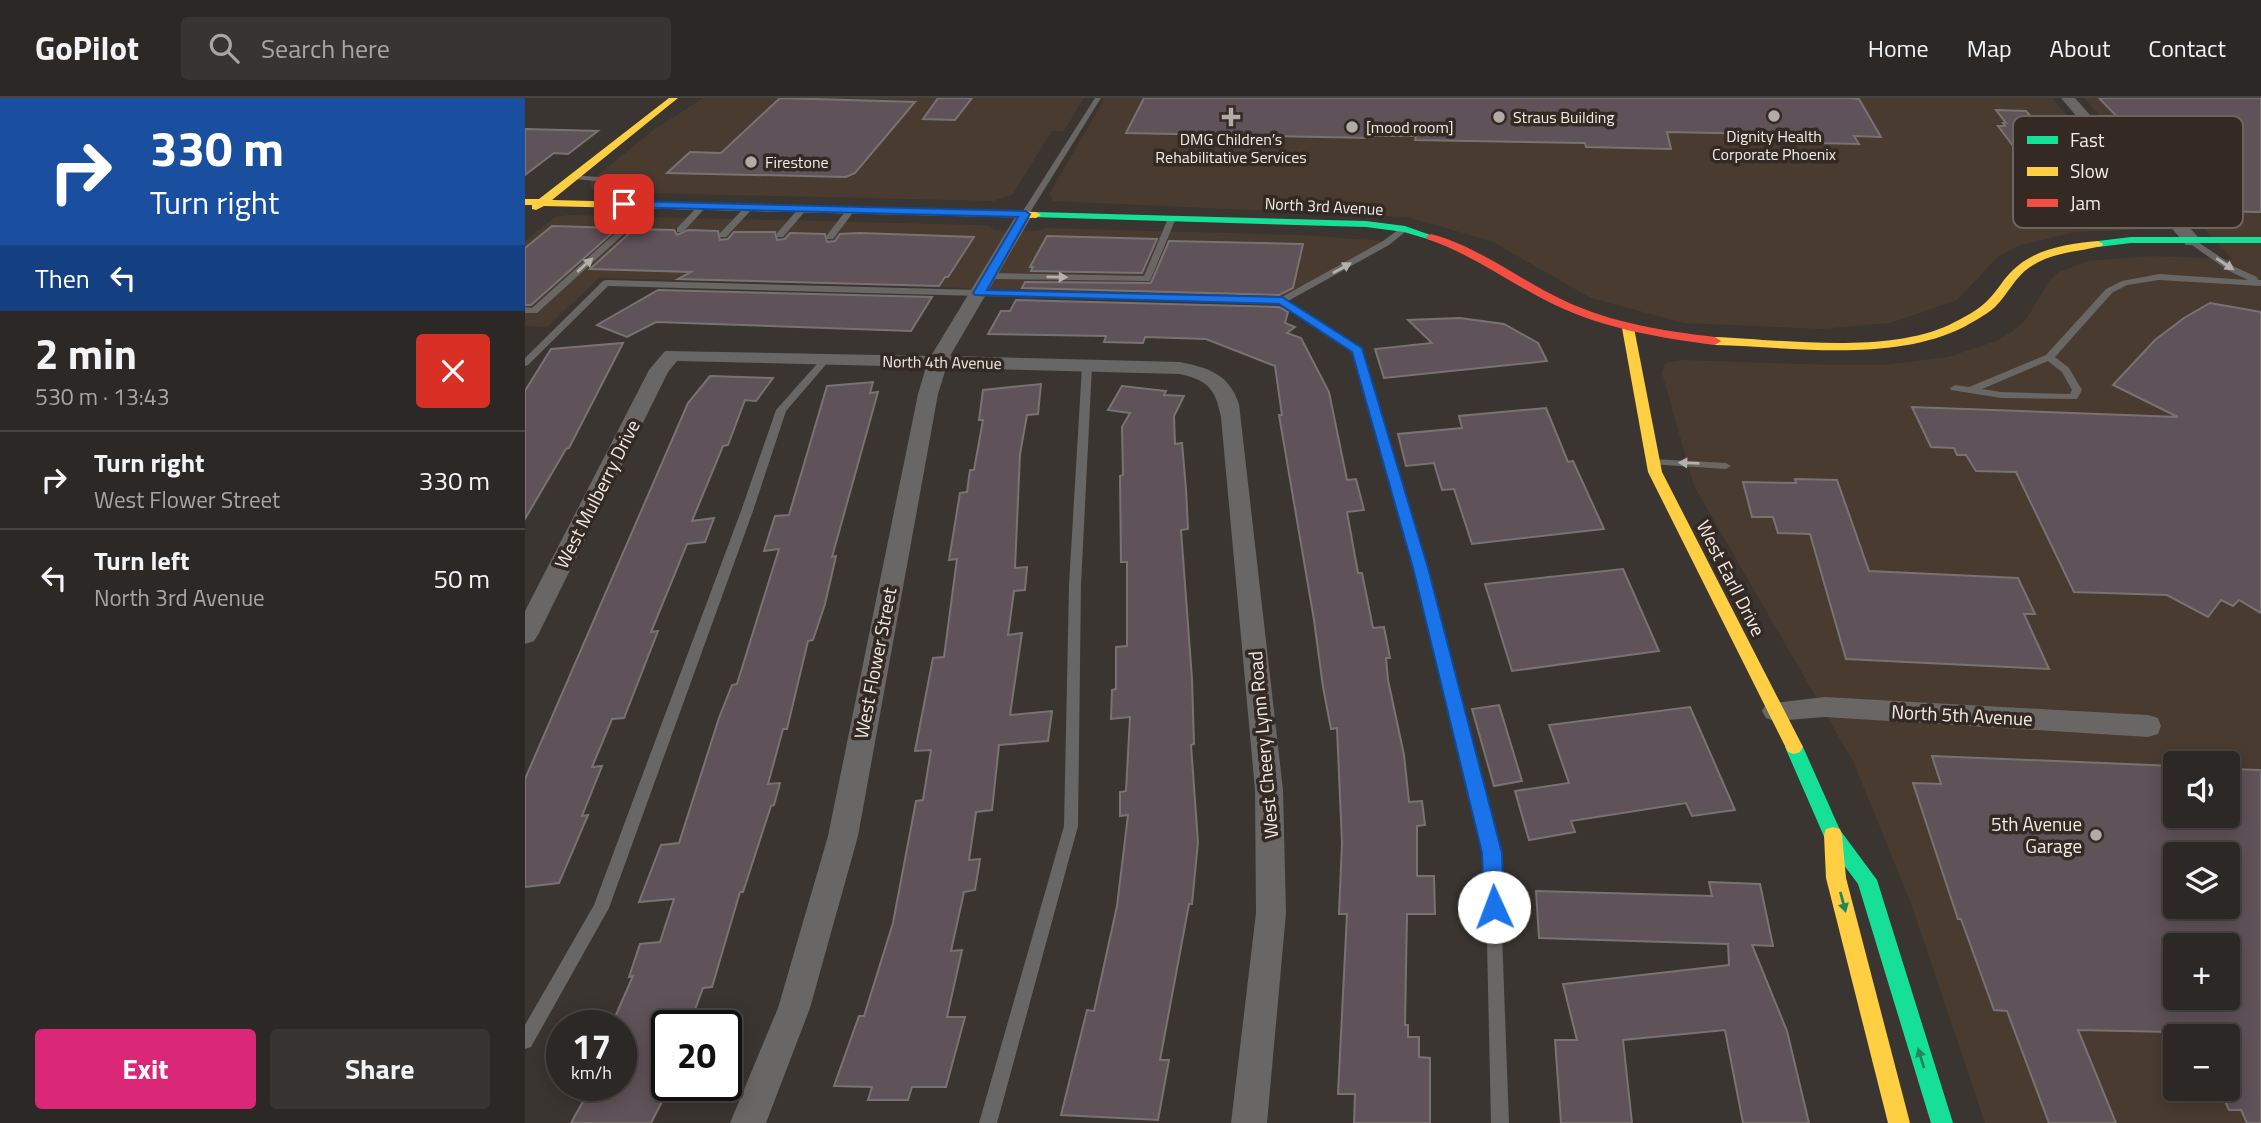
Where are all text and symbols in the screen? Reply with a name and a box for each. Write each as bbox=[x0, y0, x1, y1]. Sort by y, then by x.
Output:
search box bbox=[181, 17, 671, 80]
text: GoPilot bbox=[35, 23, 139, 73]
icon: search bbox=[205, 29, 243, 67]
text: Search here bbox=[261, 29, 390, 68]
text: Home bbox=[1868, 30, 1929, 66]
text: Map bbox=[1967, 30, 2012, 66]
text: About bbox=[2050, 30, 2110, 66]
text: Contact bbox=[2148, 30, 2226, 66]
place label: Straus Building bbox=[1513, 105, 1615, 129]
marker: DMG Children’s Rehabilitative Services bbox=[1221, 107, 1241, 127]
marker: Dignity Health Corporate Phoenix bbox=[1766, 108, 1782, 124]
marker: Straus Building bbox=[1491, 109, 1507, 125]
text: 330 m bbox=[150, 110, 284, 185]
place label: [mood room] bbox=[1366, 115, 1454, 139]
legend bbox=[2013, 116, 2243, 228]
marker: [mood room] bbox=[1344, 119, 1360, 135]
place label: Dignity Health Corporate Phoenix bbox=[1712, 124, 1836, 166]
text: Fast bbox=[2070, 125, 2105, 154]
icon: right bbox=[35, 126, 126, 217]
place label: DMG Children’s Rehabilitative Services bbox=[1155, 127, 1307, 169]
place label: Firestone bbox=[765, 150, 829, 174]
marker: Firestone bbox=[743, 154, 759, 170]
text: Slow bbox=[2070, 156, 2109, 185]
pin bbox=[594, 174, 654, 234]
text: Turn right bbox=[150, 178, 279, 226]
icon: arrive bbox=[605, 185, 643, 223]
text: Jam bbox=[2070, 188, 2101, 217]
street label: North 3rd Avenue bbox=[1264, 191, 1384, 221]
one-way arrow bbox=[576, 257, 594, 273]
one-way arrow bbox=[2216, 257, 2234, 271]
text: Then bbox=[35, 259, 90, 298]
icon: left bbox=[104, 259, 142, 297]
one-way arrow bbox=[1332, 262, 1351, 274]
one-way arrow bbox=[1046, 272, 1068, 283]
text: 2 min bbox=[35, 321, 137, 385]
button: close bbox=[416, 334, 490, 408]
street label: North 4th Avenue bbox=[882, 349, 1002, 375]
text: 530 m · 13:43 bbox=[35, 379, 170, 414]
street label: West Mulberry Drive bbox=[546, 414, 647, 573]
text: Turn right bbox=[94, 443, 205, 482]
one-way arrow bbox=[1678, 458, 1700, 469]
icon: right bbox=[35, 461, 73, 499]
text: 330 m bbox=[419, 461, 490, 500]
text: West Flower Street bbox=[94, 482, 280, 517]
street label: West Earll Drive bbox=[1690, 515, 1773, 641]
text: Turn left bbox=[94, 541, 189, 580]
icon: left bbox=[35, 559, 73, 597]
text: 50 m bbox=[433, 559, 490, 598]
text: North 3rd Avenue bbox=[94, 580, 265, 615]
street label: West Flower Street bbox=[846, 584, 903, 741]
street label: West Cheery Lynn Road bbox=[1240, 650, 1285, 840]
street label: North 5th Avenue bbox=[1891, 696, 2033, 733]
map controls bbox=[2163, 751, 2240, 1101]
button: sound bbox=[2163, 751, 2240, 828]
place label: 5th Avenue Garage bbox=[1991, 809, 2082, 860]
marker: 5th Avenue Garage bbox=[2088, 827, 2104, 843]
button: layers bbox=[2163, 842, 2240, 919]
position arrow bbox=[1457, 870, 1531, 944]
one-way arrow bbox=[1838, 891, 1849, 913]
button: + bbox=[2163, 933, 2240, 1010]
speed limit sign: 20 bbox=[651, 1010, 742, 1101]
text: 17 bbox=[572, 1019, 611, 1073]
button: − bbox=[2163, 1024, 2240, 1101]
button: Exit bbox=[35, 1029, 256, 1109]
button: Share bbox=[270, 1029, 490, 1109]
one-way arrow bbox=[1916, 1047, 1926, 1068]
text: km/h bbox=[571, 1059, 612, 1086]

